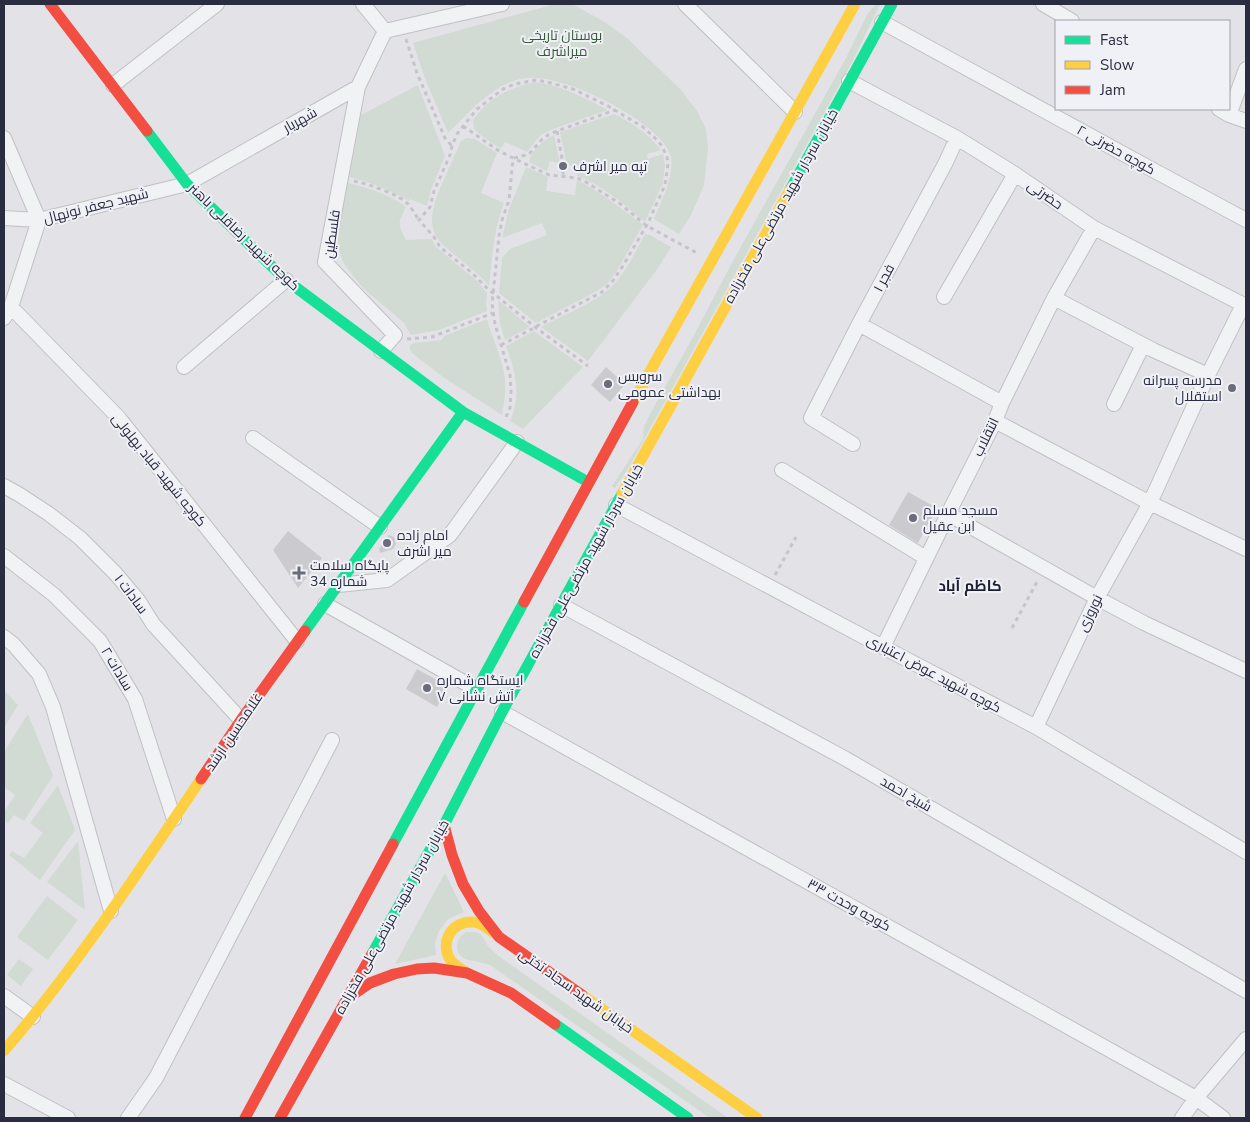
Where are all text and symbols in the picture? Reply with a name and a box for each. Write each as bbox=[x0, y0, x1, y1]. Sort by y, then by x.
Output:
legend bbox=[1055, 20, 1230, 110]
park label: بوستان تاریخی میراشرف bbox=[522, 26, 602, 61]
text: Fast bbox=[1100, 30, 1129, 50]
text: Slow bbox=[1100, 55, 1135, 75]
text: Jam bbox=[1099, 80, 1126, 100]
street label: شهریار bbox=[279, 103, 321, 138]
street label: خیابان سردار شهید مرتضی‌علی فخرزاده bbox=[719, 105, 843, 307]
street label: کوچه حضرتی ۲ bbox=[1073, 121, 1159, 179]
place label: تپه میر اشرف bbox=[573, 157, 647, 176]
marker: تپه میر اشرف bbox=[557, 160, 569, 172]
street label: حضرتی bbox=[1023, 176, 1067, 214]
street label: کوچه شهید رضاقلی باهنر bbox=[184, 178, 304, 295]
street label: شهید جعفر نونهال bbox=[41, 184, 151, 228]
street label: فلسطین bbox=[319, 208, 345, 260]
street label: فجر ۱ bbox=[869, 261, 899, 295]
place label: سرویس بهداشتی عمومی bbox=[618, 367, 721, 402]
place label: مدرسه پسرانه استقلال bbox=[1143, 371, 1222, 406]
marker: سرویس بهداشتی عمومی bbox=[602, 378, 614, 390]
marker: مدرسه پسرانه استقلال bbox=[1226, 382, 1238, 394]
street label: کوچه شهید قباد بهلولی bbox=[107, 409, 211, 531]
street label: انتقلاب bbox=[968, 414, 1004, 460]
street label: خیابان سردار شهید مرتضی‌علی فخرزاده bbox=[524, 460, 648, 662]
place label: مسجد مسلم ابن عقیل bbox=[923, 501, 998, 536]
marker: مسجد مسلم ابن عقیل bbox=[907, 512, 919, 524]
place label: امام زاده میر اشرف bbox=[397, 526, 452, 561]
marker: امام زاده میر اشرف bbox=[381, 537, 393, 549]
place label: پایگاه سلامت شماره 34 bbox=[310, 556, 389, 591]
marker: پایگاه سلامت شماره 34 bbox=[292, 566, 306, 580]
street label: سادات ۱ bbox=[110, 570, 152, 618]
district label: کاظم آباد bbox=[938, 576, 1002, 596]
street label: نوروزی bbox=[1073, 591, 1107, 635]
street label: کوچه شهید عوض اعتباری bbox=[863, 630, 1005, 718]
street label: سادات ۲ bbox=[96, 643, 138, 695]
place label: ایستگاه شماره ۷ آتش نشانی bbox=[437, 671, 524, 706]
marker: ایستگاه شماره ۷ آتش نشانی bbox=[421, 682, 433, 694]
street label: غلامحسین ارشد bbox=[201, 689, 267, 775]
street label: شیخ احمد bbox=[877, 772, 935, 816]
street label: خیابان سردار شهید مرتضی‌علی فخرزاده bbox=[330, 816, 454, 1018]
street label: کوچه وحدت ۳۳ bbox=[804, 874, 894, 936]
street label: خیابان شهید سجاد تختی bbox=[515, 944, 637, 1038]

